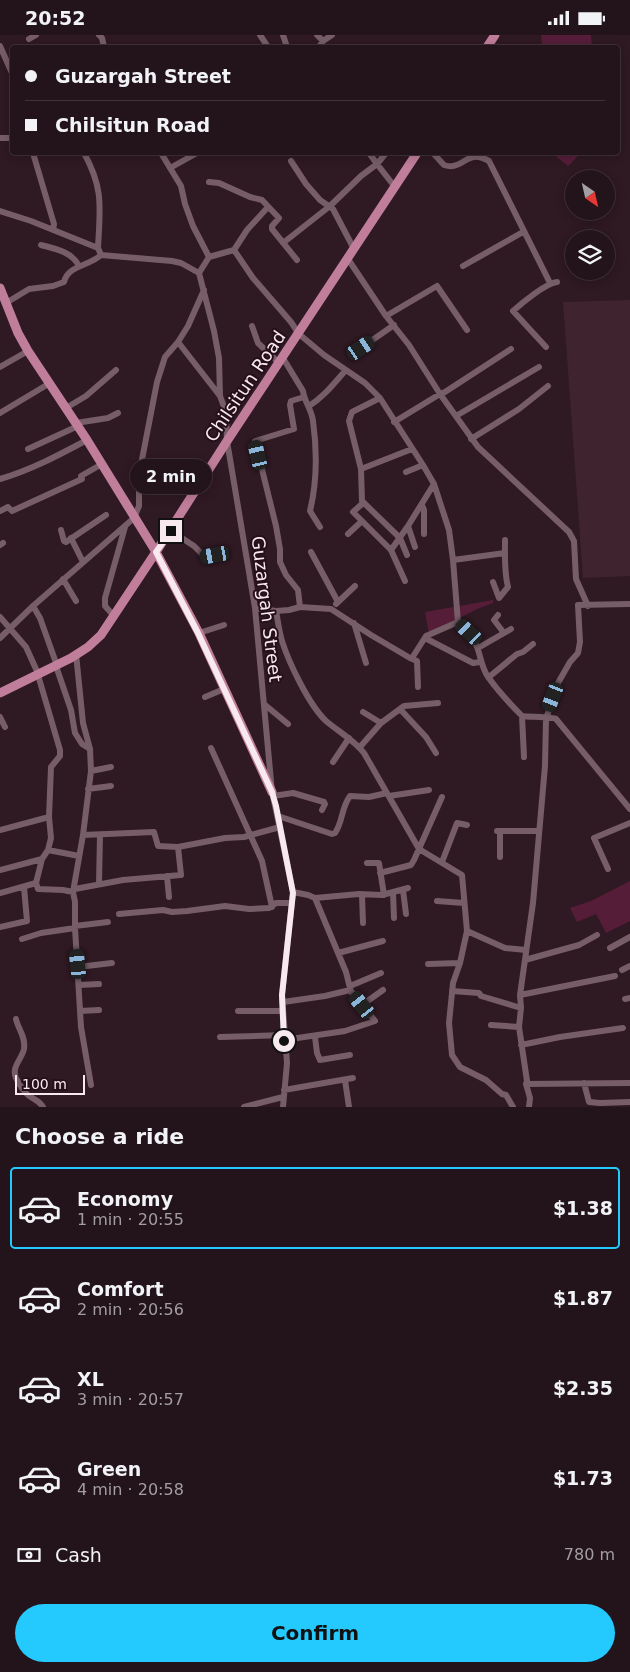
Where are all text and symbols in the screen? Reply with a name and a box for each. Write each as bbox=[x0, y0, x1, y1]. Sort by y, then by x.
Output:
text: 20:52 bbox=[25, 7, 85, 29]
text: Guzargah Street bbox=[55, 65, 231, 87]
text: Chilsitun Road bbox=[55, 114, 210, 136]
north arrow bbox=[565, 170, 615, 220]
map controls bbox=[565, 170, 615, 280]
button: layers bbox=[565, 230, 615, 280]
street label: Chilsitun Road bbox=[200, 327, 290, 445]
car bbox=[344, 333, 377, 363]
car bbox=[247, 439, 268, 471]
callout: 2 min bbox=[130, 459, 212, 493]
text: 2 min bbox=[146, 467, 196, 486]
route end bbox=[160, 520, 182, 542]
street label: Guzargah Street bbox=[248, 535, 286, 683]
car bbox=[198, 545, 231, 565]
car bbox=[452, 616, 485, 648]
car bbox=[540, 680, 565, 714]
car bbox=[68, 948, 87, 980]
car bbox=[346, 989, 377, 1021]
route start bbox=[273, 1030, 295, 1052]
scale bar bbox=[15, 1072, 85, 1095]
text: 100 m bbox=[22, 1076, 67, 1092]
text: Choose a ride bbox=[15, 1124, 184, 1149]
icon: car bbox=[17, 1186, 62, 1231]
text: Economy bbox=[77, 1188, 173, 1210]
text: $1.38 bbox=[553, 1197, 613, 1219]
text: 1 min · 20:55 bbox=[77, 1210, 184, 1229]
icon: car bbox=[17, 1276, 62, 1321]
text: Comfort bbox=[77, 1278, 164, 1300]
text: $1.87 bbox=[553, 1287, 613, 1309]
text: 2 min · 20:56 bbox=[77, 1300, 184, 1319]
icon: car bbox=[17, 1366, 62, 1411]
text: XL bbox=[77, 1368, 104, 1390]
text: $2.35 bbox=[553, 1377, 613, 1399]
text: 3 min · 20:57 bbox=[77, 1390, 184, 1409]
icon: car bbox=[17, 1456, 62, 1501]
text: Green bbox=[77, 1458, 141, 1480]
text: $1.73 bbox=[553, 1467, 613, 1489]
text: 4 min · 20:58 bbox=[77, 1480, 184, 1499]
icon: cash bbox=[15, 1541, 43, 1569]
text: Cash bbox=[55, 1544, 102, 1566]
text: 780 m bbox=[564, 1545, 615, 1564]
button: Confirm bbox=[15, 1604, 615, 1662]

